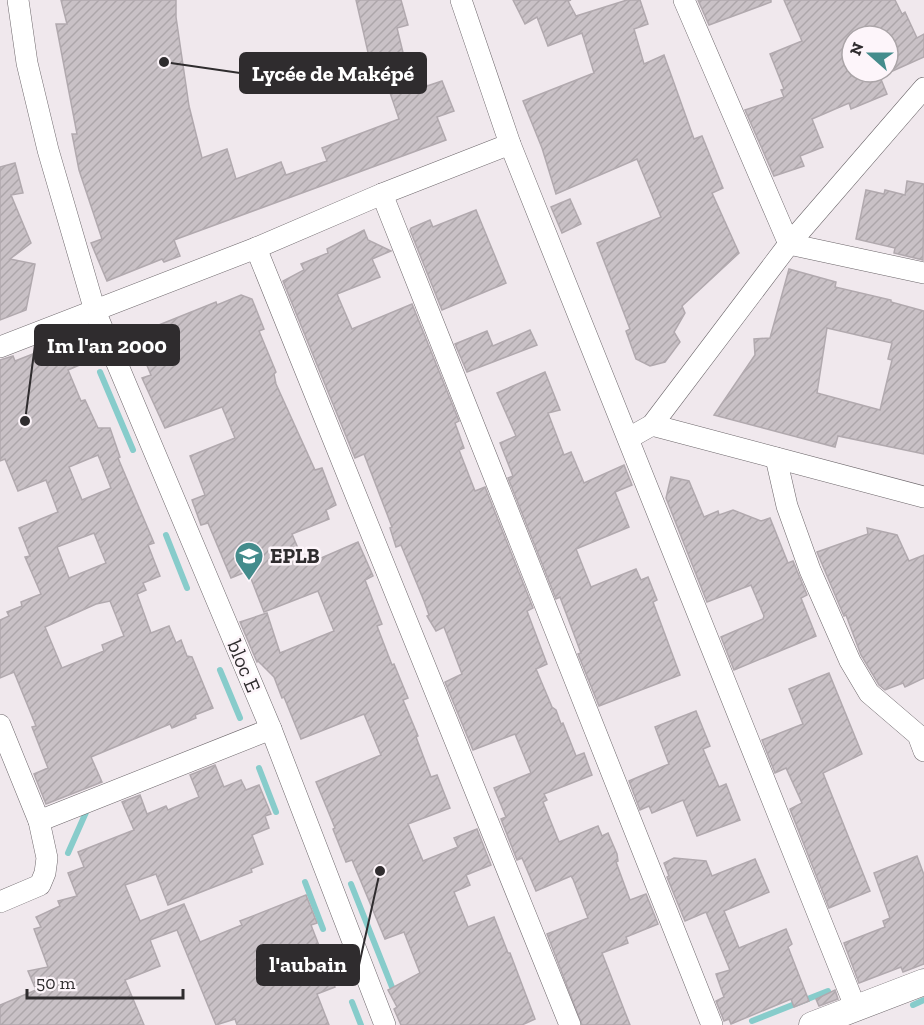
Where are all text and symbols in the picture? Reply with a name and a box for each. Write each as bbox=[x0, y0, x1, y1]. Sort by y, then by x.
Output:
north arrow bbox=[840, 24, 900, 84]
text: N bbox=[845, 40, 868, 58]
callout: Lycée de Maképé bbox=[240, 53, 426, 93]
text: Lycée de Maképé bbox=[252, 60, 415, 87]
callout: Im l'an 2000 bbox=[35, 325, 179, 365]
text: Im l'an 2000 bbox=[47, 332, 167, 359]
school or university icon: EPLB bbox=[233, 540, 265, 582]
place label: EPLB bbox=[270, 543, 320, 568]
street label: bloc E bbox=[222, 635, 267, 696]
callout: l'aubain bbox=[257, 945, 359, 985]
text: l'aubain bbox=[269, 951, 347, 978]
scale bar bbox=[27, 962, 183, 1000]
text: 50 m bbox=[36, 972, 76, 994]

